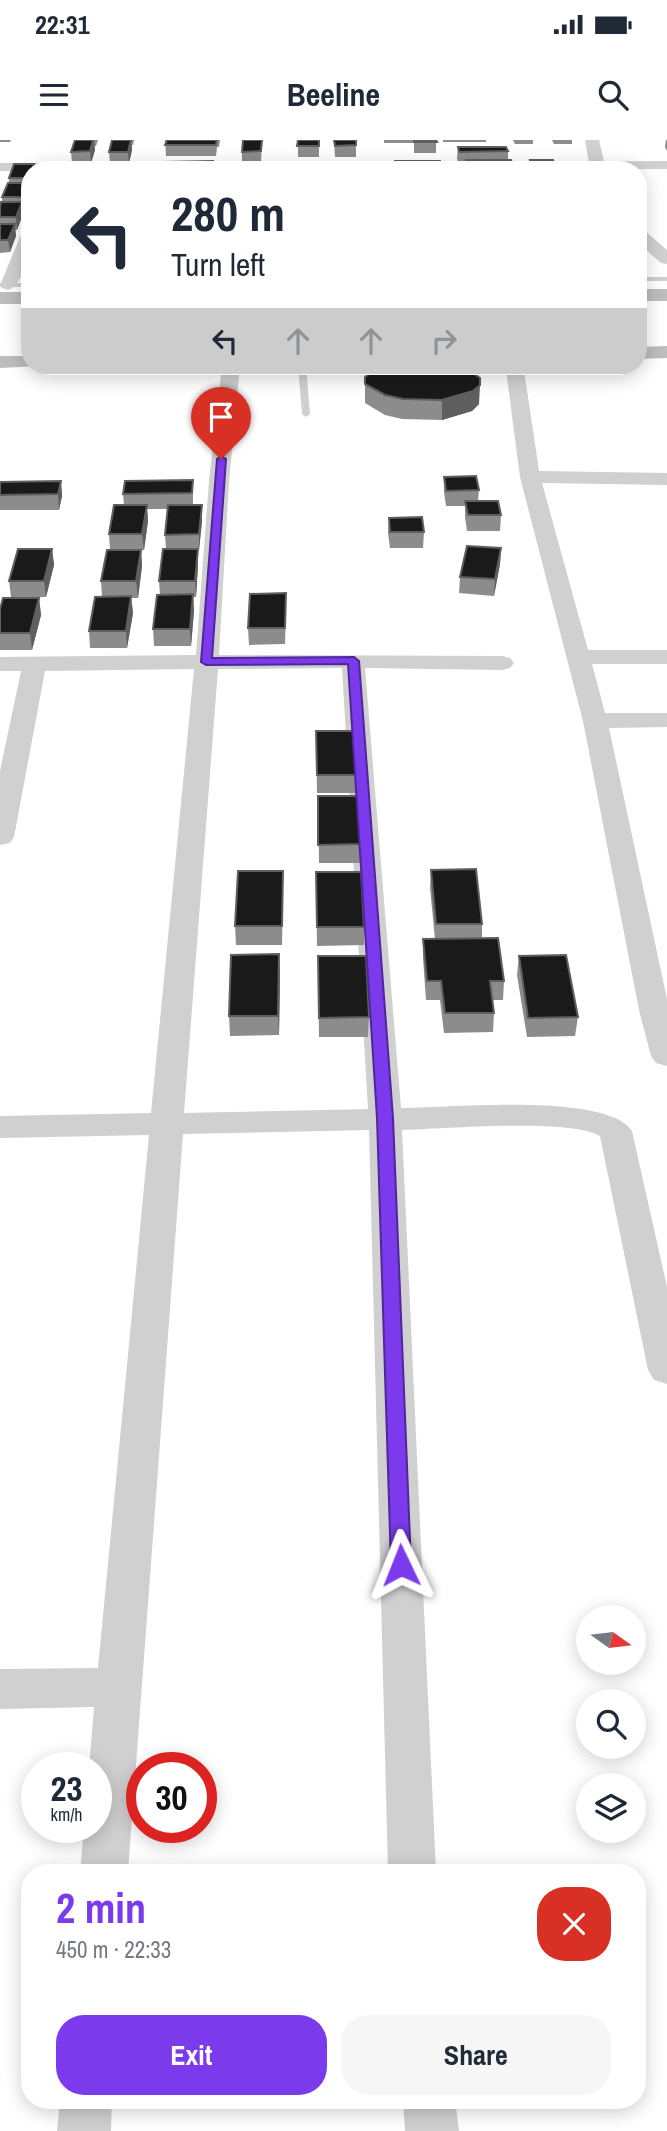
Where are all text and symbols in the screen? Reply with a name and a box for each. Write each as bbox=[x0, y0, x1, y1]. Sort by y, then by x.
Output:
text: 22:31 bbox=[35, 7, 90, 42]
text: Beeline bbox=[287, 73, 380, 116]
icon: menu bbox=[35, 76, 73, 114]
icon: search bbox=[594, 76, 632, 114]
text: 280 m bbox=[171, 180, 285, 246]
icon: left bbox=[56, 189, 147, 280]
text: Turn left bbox=[171, 243, 265, 286]
icon: left bbox=[206, 322, 244, 360]
icon: ahead bbox=[279, 322, 317, 360]
icon: ahead bbox=[352, 322, 390, 360]
icon: right bbox=[425, 322, 463, 360]
pin bbox=[191, 387, 251, 459]
icon: arrive bbox=[202, 398, 240, 436]
position arrow bbox=[364, 1528, 438, 1602]
north arrow bbox=[576, 1605, 646, 1675]
map controls bbox=[576, 1605, 646, 1843]
button: search bbox=[576, 1689, 646, 1759]
speed limit sign: 30 bbox=[126, 1752, 217, 1843]
text: 23 bbox=[51, 1765, 82, 1812]
button: layers bbox=[576, 1773, 646, 1843]
text: km/h bbox=[51, 1802, 83, 1827]
text: 2 min bbox=[56, 1880, 146, 1936]
button: close bbox=[537, 1887, 611, 1961]
text: 450 m · 22:33 bbox=[56, 1934, 171, 1965]
button: Exit bbox=[56, 2015, 327, 2095]
button: Share bbox=[341, 2015, 611, 2095]

